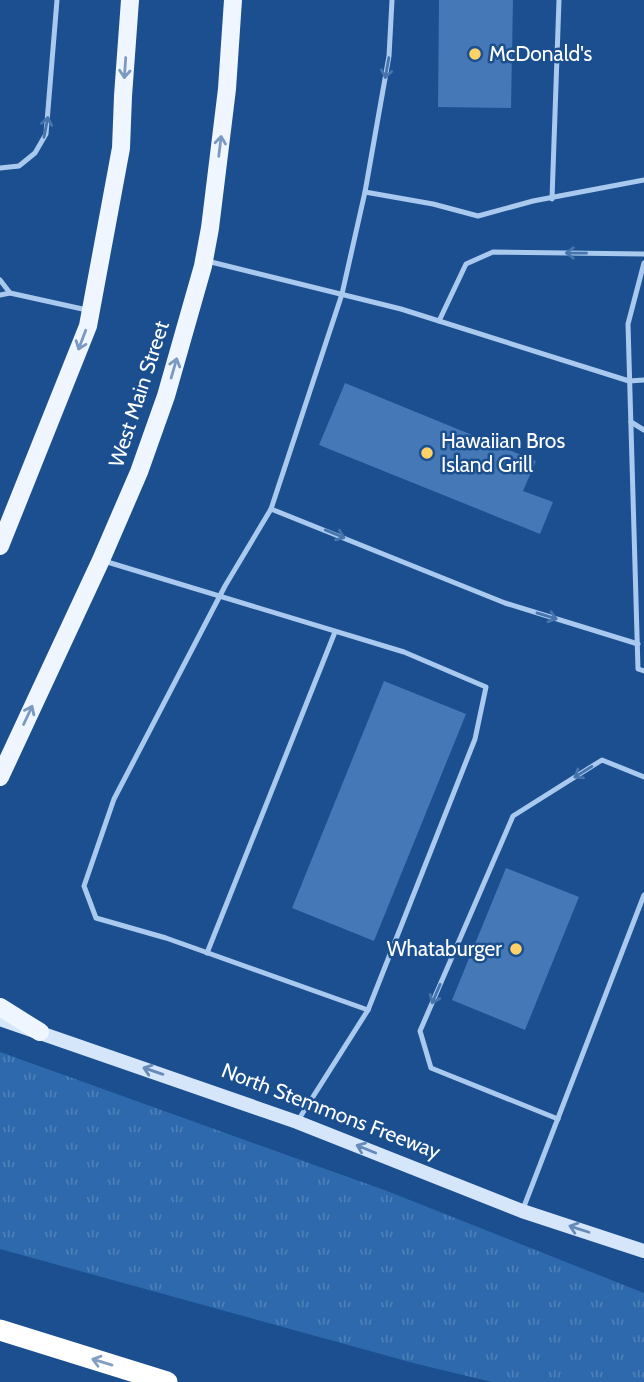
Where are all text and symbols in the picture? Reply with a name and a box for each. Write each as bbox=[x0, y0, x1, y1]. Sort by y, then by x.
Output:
place label: McDonald's bbox=[489, 41, 593, 66]
marker: McDonald's bbox=[467, 46, 483, 62]
one-way arrow bbox=[118, 56, 131, 79]
one-way arrow bbox=[380, 56, 393, 79]
one-way arrow bbox=[39, 116, 53, 139]
one-way arrow bbox=[213, 135, 226, 158]
one-way arrow bbox=[565, 246, 588, 260]
street label: West Main Street bbox=[103, 318, 174, 470]
one-way arrow bbox=[74, 329, 87, 351]
one-way arrow bbox=[168, 357, 181, 380]
place label: Hawaiian Bros Island Grill bbox=[441, 428, 565, 477]
marker: Hawaiian Bros Island Grill bbox=[419, 445, 435, 461]
one-way arrow bbox=[323, 529, 345, 542]
one-way arrow bbox=[536, 610, 558, 623]
one-way arrow bbox=[22, 705, 35, 726]
one-way arrow bbox=[573, 765, 593, 779]
place label: Whataburger bbox=[387, 936, 502, 961]
marker: Whataburger bbox=[508, 941, 524, 957]
one-way arrow bbox=[429, 982, 442, 1004]
street label: North Stemmons Freeway bbox=[218, 1057, 445, 1164]
one-way arrow bbox=[142, 1064, 164, 1076]
one-way arrow bbox=[356, 1142, 378, 1155]
one-way arrow bbox=[569, 1222, 591, 1234]
one-way arrow bbox=[91, 1354, 113, 1367]

